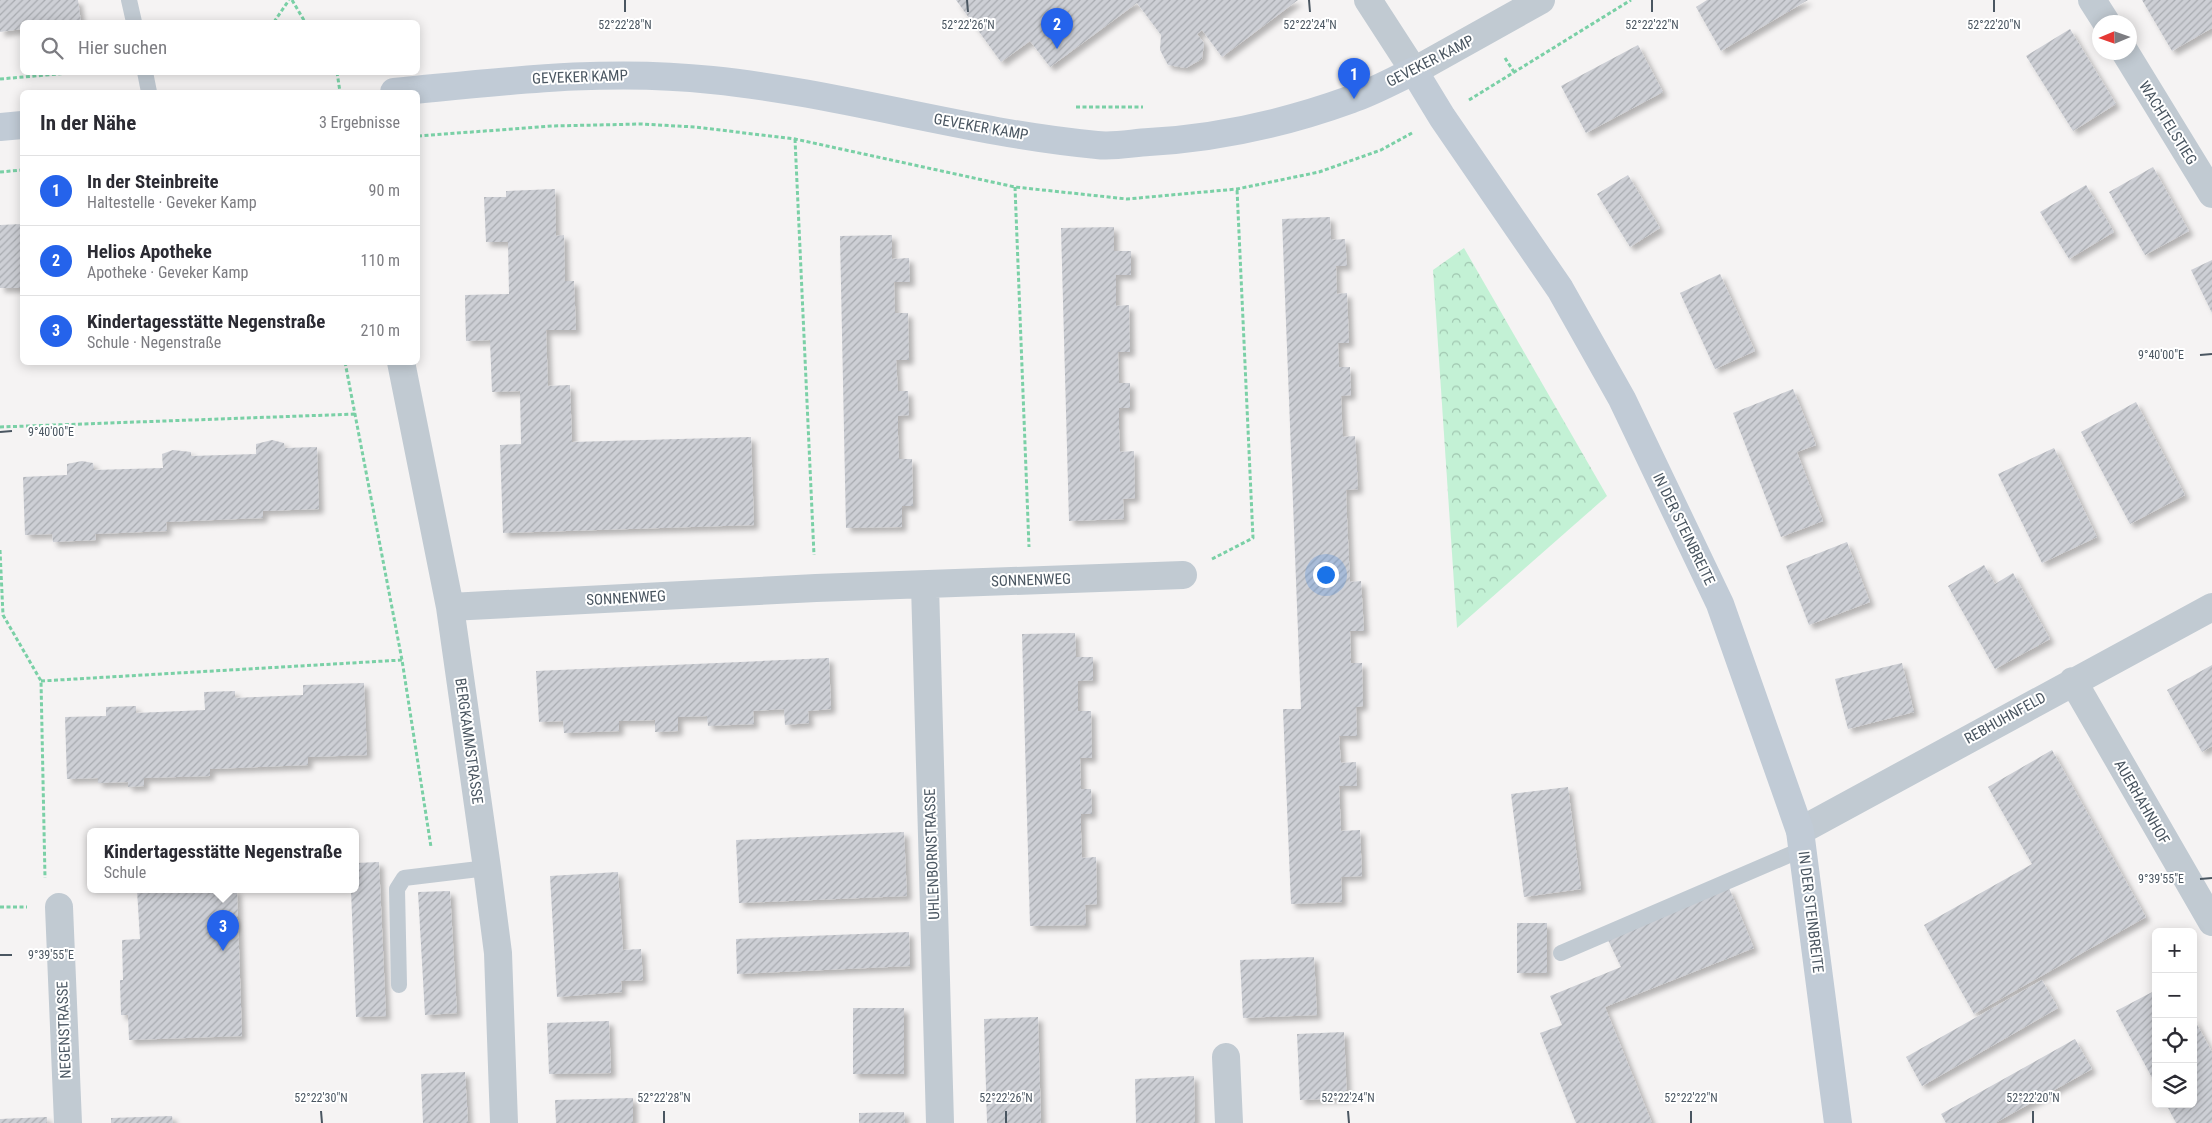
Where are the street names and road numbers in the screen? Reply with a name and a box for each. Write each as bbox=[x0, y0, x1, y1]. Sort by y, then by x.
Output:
street label: GEVEKER KAMP bbox=[1383, 31, 1477, 91]
street label: GEVEKER KAMP bbox=[532, 66, 628, 88]
street label: WACHTELSTIEG bbox=[2135, 78, 2201, 168]
street label: GEVEKER KAMP bbox=[932, 110, 1030, 144]
street label: IN DER STEINBREITE bbox=[1649, 470, 1719, 588]
street label: SONNENWEG bbox=[991, 570, 1071, 590]
street label: SONNENWEG bbox=[586, 587, 666, 609]
street label: BERGKAMMSTRASSE bbox=[451, 677, 487, 805]
street label: REBHUHNFELD bbox=[1961, 688, 2049, 748]
street label: AUERHAHNHOF bbox=[2111, 757, 2173, 847]
street label: UHLENBORNSTRASSE bbox=[921, 788, 943, 920]
street label: IN DER STEINBREITE bbox=[1795, 850, 1827, 974]
street label: NEGENSTRASSE bbox=[53, 981, 75, 1079]

